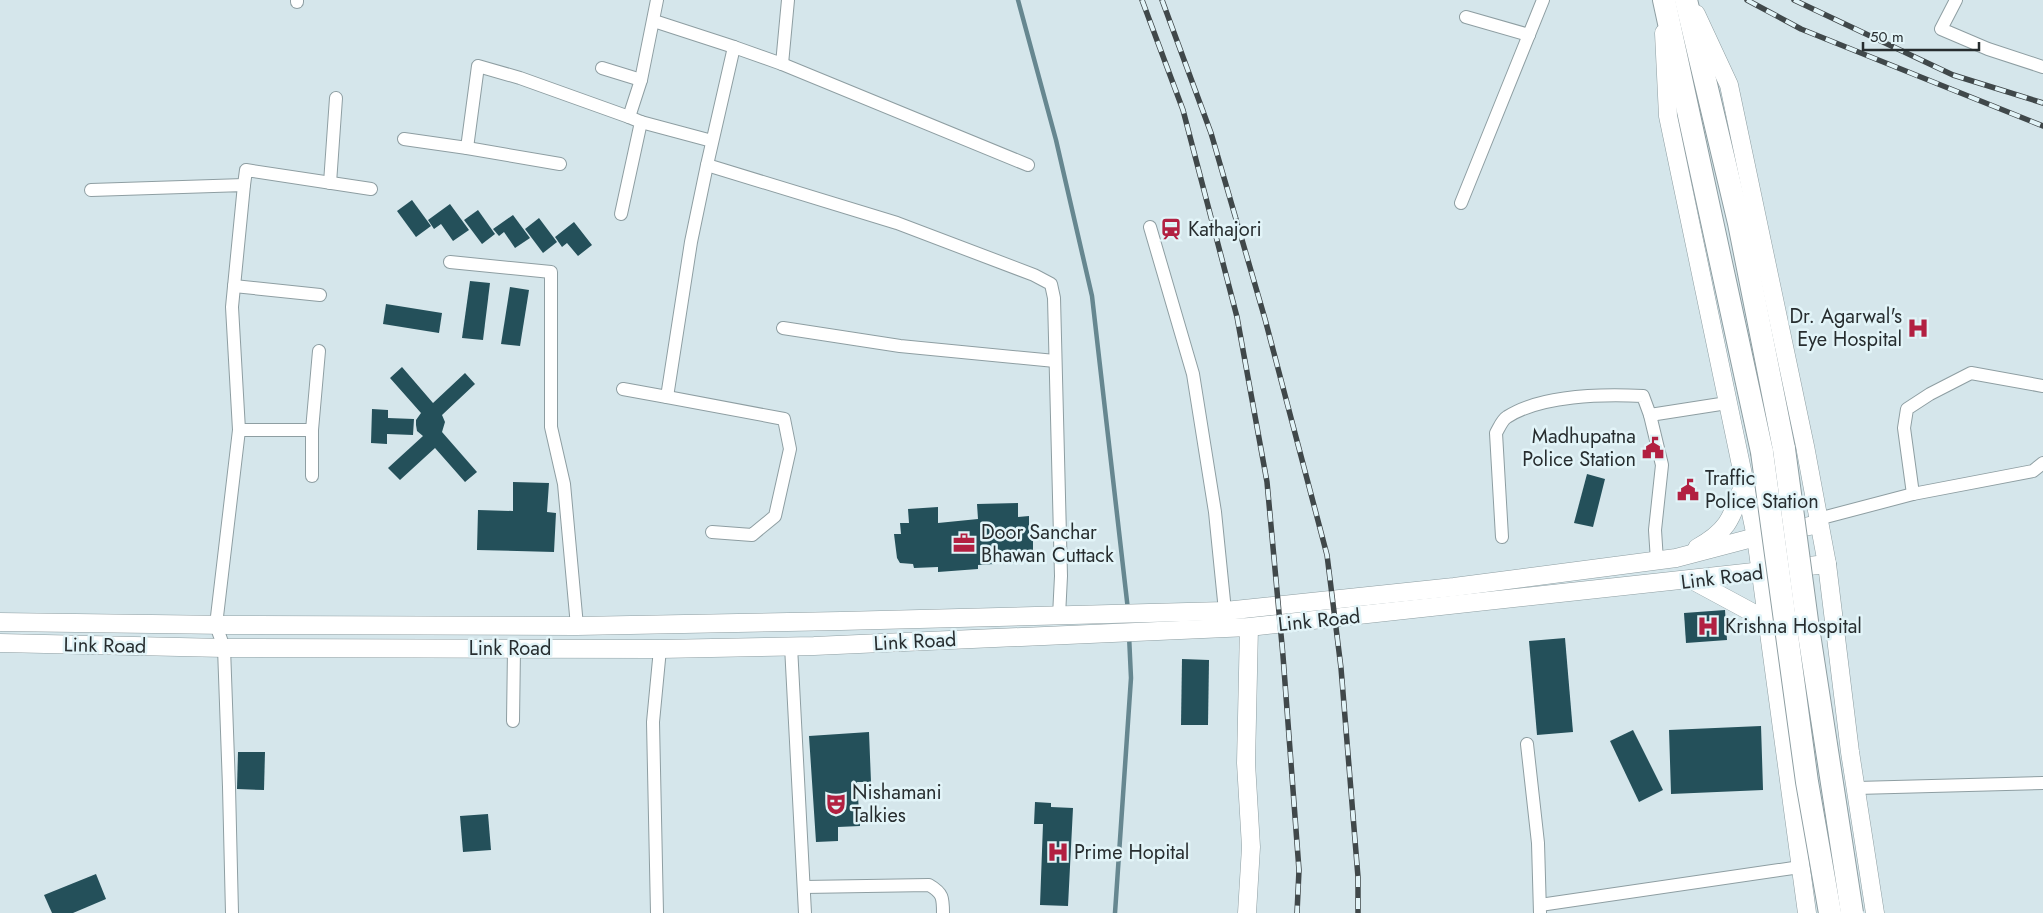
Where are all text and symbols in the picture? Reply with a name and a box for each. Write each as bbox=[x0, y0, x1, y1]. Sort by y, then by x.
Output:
scale bar bbox=[1863, 20, 1979, 52]
text: 50 m bbox=[1870, 26, 1904, 48]
place label: Kathajori bbox=[1188, 215, 1262, 244]
station icon: Kathajori bbox=[1158, 216, 1184, 242]
place label: Dr. Agarwal's Eye Hospital bbox=[1789, 302, 1902, 354]
hospital icon: Dr. Agarwal's Eye Hospital bbox=[1905, 315, 1931, 341]
place label: Madhupatna Police Station bbox=[1522, 422, 1636, 474]
public building icon: Madhupatna Police Station bbox=[1640, 435, 1666, 461]
place label: Traffic Police Station bbox=[1705, 464, 1819, 516]
public building icon: Traffic Police Station bbox=[1675, 477, 1701, 503]
place label: Door Sanchar Bhawan Cuttack bbox=[981, 518, 1114, 570]
office icon: Door Sanchar Bhawan Cuttack bbox=[951, 530, 977, 556]
street label: Link Road bbox=[1679, 558, 1765, 597]
street label: Link Road bbox=[1276, 602, 1362, 639]
place label: Krishna Hospital bbox=[1725, 612, 1862, 641]
hospital icon: Krishna Hospital bbox=[1695, 613, 1721, 639]
street label: Link Road bbox=[873, 625, 957, 658]
street label: Link Road bbox=[63, 630, 147, 661]
street label: Link Road bbox=[469, 634, 551, 663]
place label: Nishamani Talkies bbox=[852, 778, 942, 830]
theatre icon: Nishamani Talkies bbox=[823, 791, 849, 817]
place label: Prime Hopital bbox=[1074, 838, 1189, 867]
hospital icon: Prime Hopital bbox=[1045, 839, 1071, 865]

